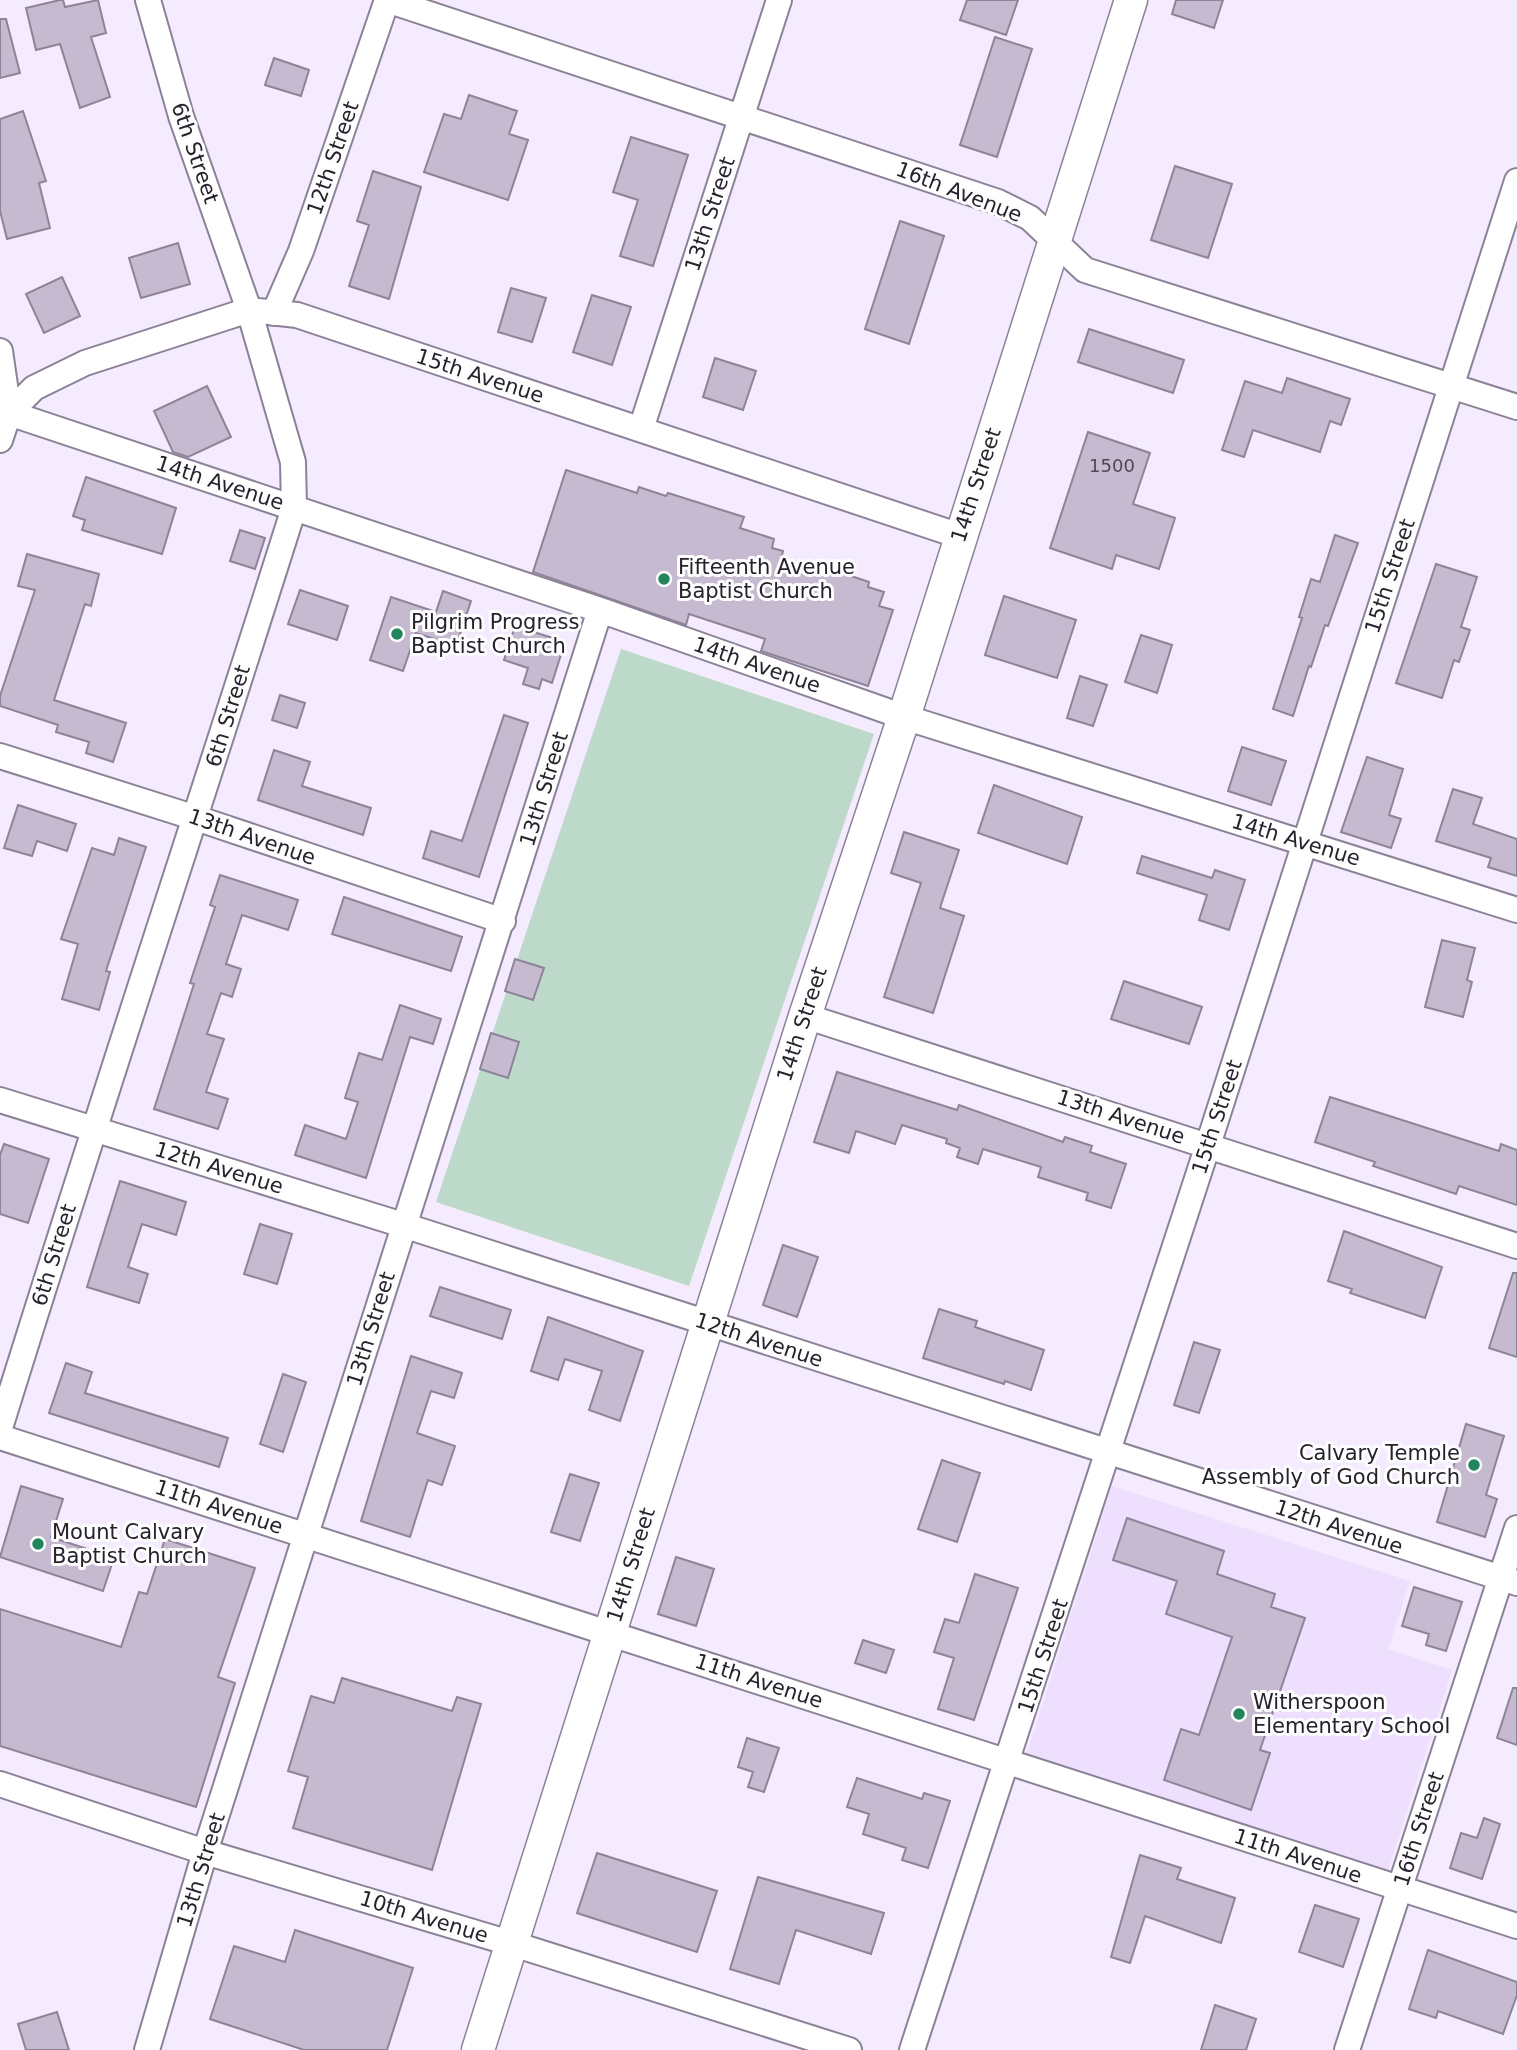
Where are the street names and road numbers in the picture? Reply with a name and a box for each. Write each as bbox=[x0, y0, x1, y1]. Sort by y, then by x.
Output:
street label: 12th Street bbox=[302, 98, 364, 218]
street label: 6th Street bbox=[166, 99, 224, 207]
street label: 13th Street bbox=[680, 154, 740, 274]
street label: 16th Avenue bbox=[893, 157, 1025, 227]
street label: 15th Avenue bbox=[413, 344, 547, 408]
street label: 14th Street bbox=[946, 425, 1006, 545]
street label: 14th Avenue bbox=[153, 451, 287, 515]
street label: 15th Street bbox=[1360, 516, 1420, 636]
street label: 14th Avenue bbox=[690, 632, 824, 698]
street label: 6th Street bbox=[201, 662, 255, 770]
street label: 13th Street bbox=[515, 729, 573, 849]
street label: 13th Avenue bbox=[185, 804, 319, 870]
street label: 14th Avenue bbox=[1229, 809, 1363, 871]
street label: 14th Street bbox=[772, 964, 832, 1084]
street label: 15th Street bbox=[1187, 1057, 1247, 1177]
street label: 13th Avenue bbox=[1054, 1085, 1188, 1149]
street label: 12th Avenue bbox=[152, 1137, 286, 1199]
street label: 6th Street bbox=[27, 1201, 81, 1309]
street label: 13th Street bbox=[342, 1269, 400, 1389]
street label: 12th Avenue bbox=[692, 1308, 826, 1372]
street label: 11th Avenue bbox=[152, 1475, 286, 1539]
street label: 12th Avenue bbox=[1272, 1495, 1406, 1559]
street label: 14th Street bbox=[602, 1505, 660, 1625]
street label: 15th Street bbox=[1013, 1596, 1073, 1716]
street label: 11th Avenue bbox=[692, 1649, 826, 1713]
street label: 16th Street bbox=[1389, 1769, 1449, 1889]
street label: 13th Street bbox=[172, 1810, 230, 1930]
street label: 11th Avenue bbox=[1231, 1824, 1365, 1888]
street label: 10th Avenue bbox=[357, 1886, 491, 1948]

